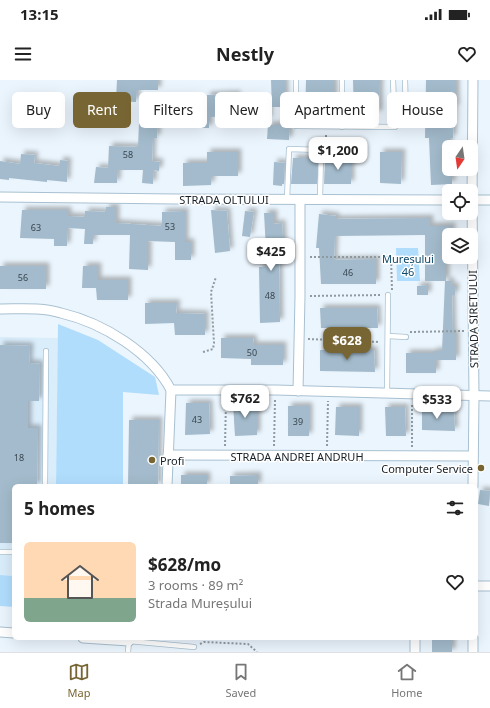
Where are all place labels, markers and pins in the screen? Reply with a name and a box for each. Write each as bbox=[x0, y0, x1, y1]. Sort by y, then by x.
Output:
pin: $1,200 bbox=[305, 137, 371, 171]
pin: $425 bbox=[247, 238, 295, 272]
pin: $628 bbox=[323, 327, 371, 361]
pin: $762 bbox=[221, 385, 269, 419]
pin: $533 bbox=[413, 386, 461, 420]
place label: Profi bbox=[160, 453, 184, 468]
marker: Profi bbox=[147, 455, 157, 465]
place label: Computer Service bbox=[381, 461, 473, 476]
marker: Computer Service bbox=[476, 463, 486, 473]

